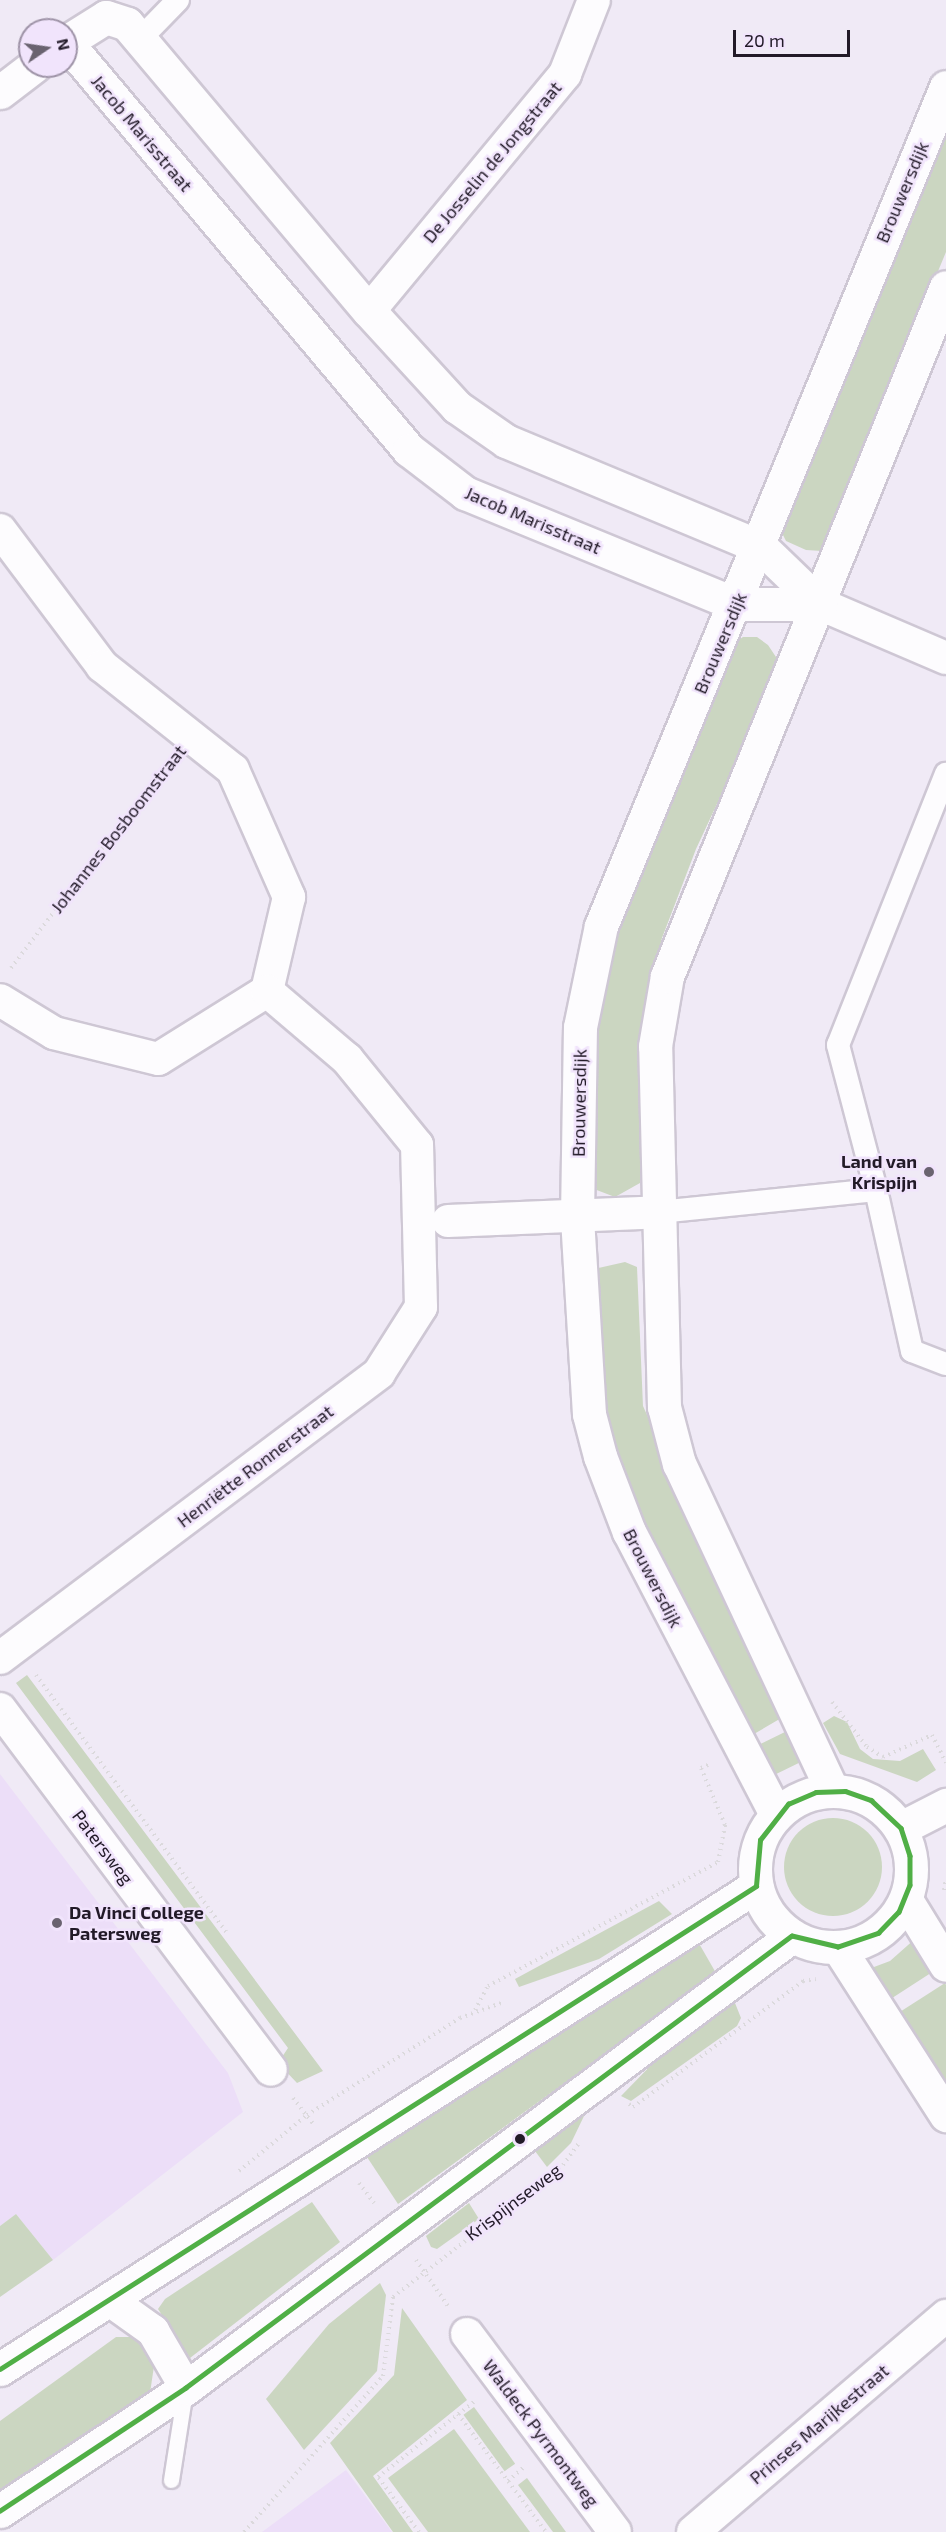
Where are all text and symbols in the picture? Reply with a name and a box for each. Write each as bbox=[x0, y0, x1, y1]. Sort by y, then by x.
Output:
north arrow bbox=[18, 18, 78, 78]
scale bar bbox=[736, 18, 853, 56]
text: 20 m bbox=[744, 29, 785, 51]
text: N bbox=[54, 37, 75, 52]
street label: Jacob Marisstraat bbox=[87, 70, 197, 196]
street label: De Josselin de Jongstraat bbox=[418, 77, 566, 247]
street label: Brouwersdijk bbox=[871, 138, 933, 246]
street label: Jacob Marisstraat bbox=[462, 482, 604, 558]
street label: Brouwersdijk bbox=[689, 589, 751, 697]
street label: Johannes Bosboomstraat bbox=[46, 741, 190, 917]
street label: Brouwersdijk bbox=[567, 1049, 591, 1157]
place label: Land van Krispijn bbox=[841, 1151, 917, 1194]
marker: Land van Krispijn bbox=[922, 1165, 936, 1179]
street label: Henriëtte Ronnerstraat bbox=[173, 1400, 337, 1532]
street label: Brouwersdijk bbox=[619, 1525, 687, 1631]
street label: Patersweg bbox=[68, 1805, 138, 1889]
place label: Da Vinci College Patersweg bbox=[69, 1902, 204, 1944]
marker: Da Vinci College Patersweg bbox=[50, 1916, 64, 1930]
unlabelled marker bbox=[514, 2133, 526, 2145]
street label: Krispijnseweg bbox=[461, 2159, 565, 2245]
street label: Waldeck Pyrmontweg bbox=[478, 2355, 604, 2511]
street label: Prinses Marijkestraat bbox=[745, 2359, 893, 2489]

